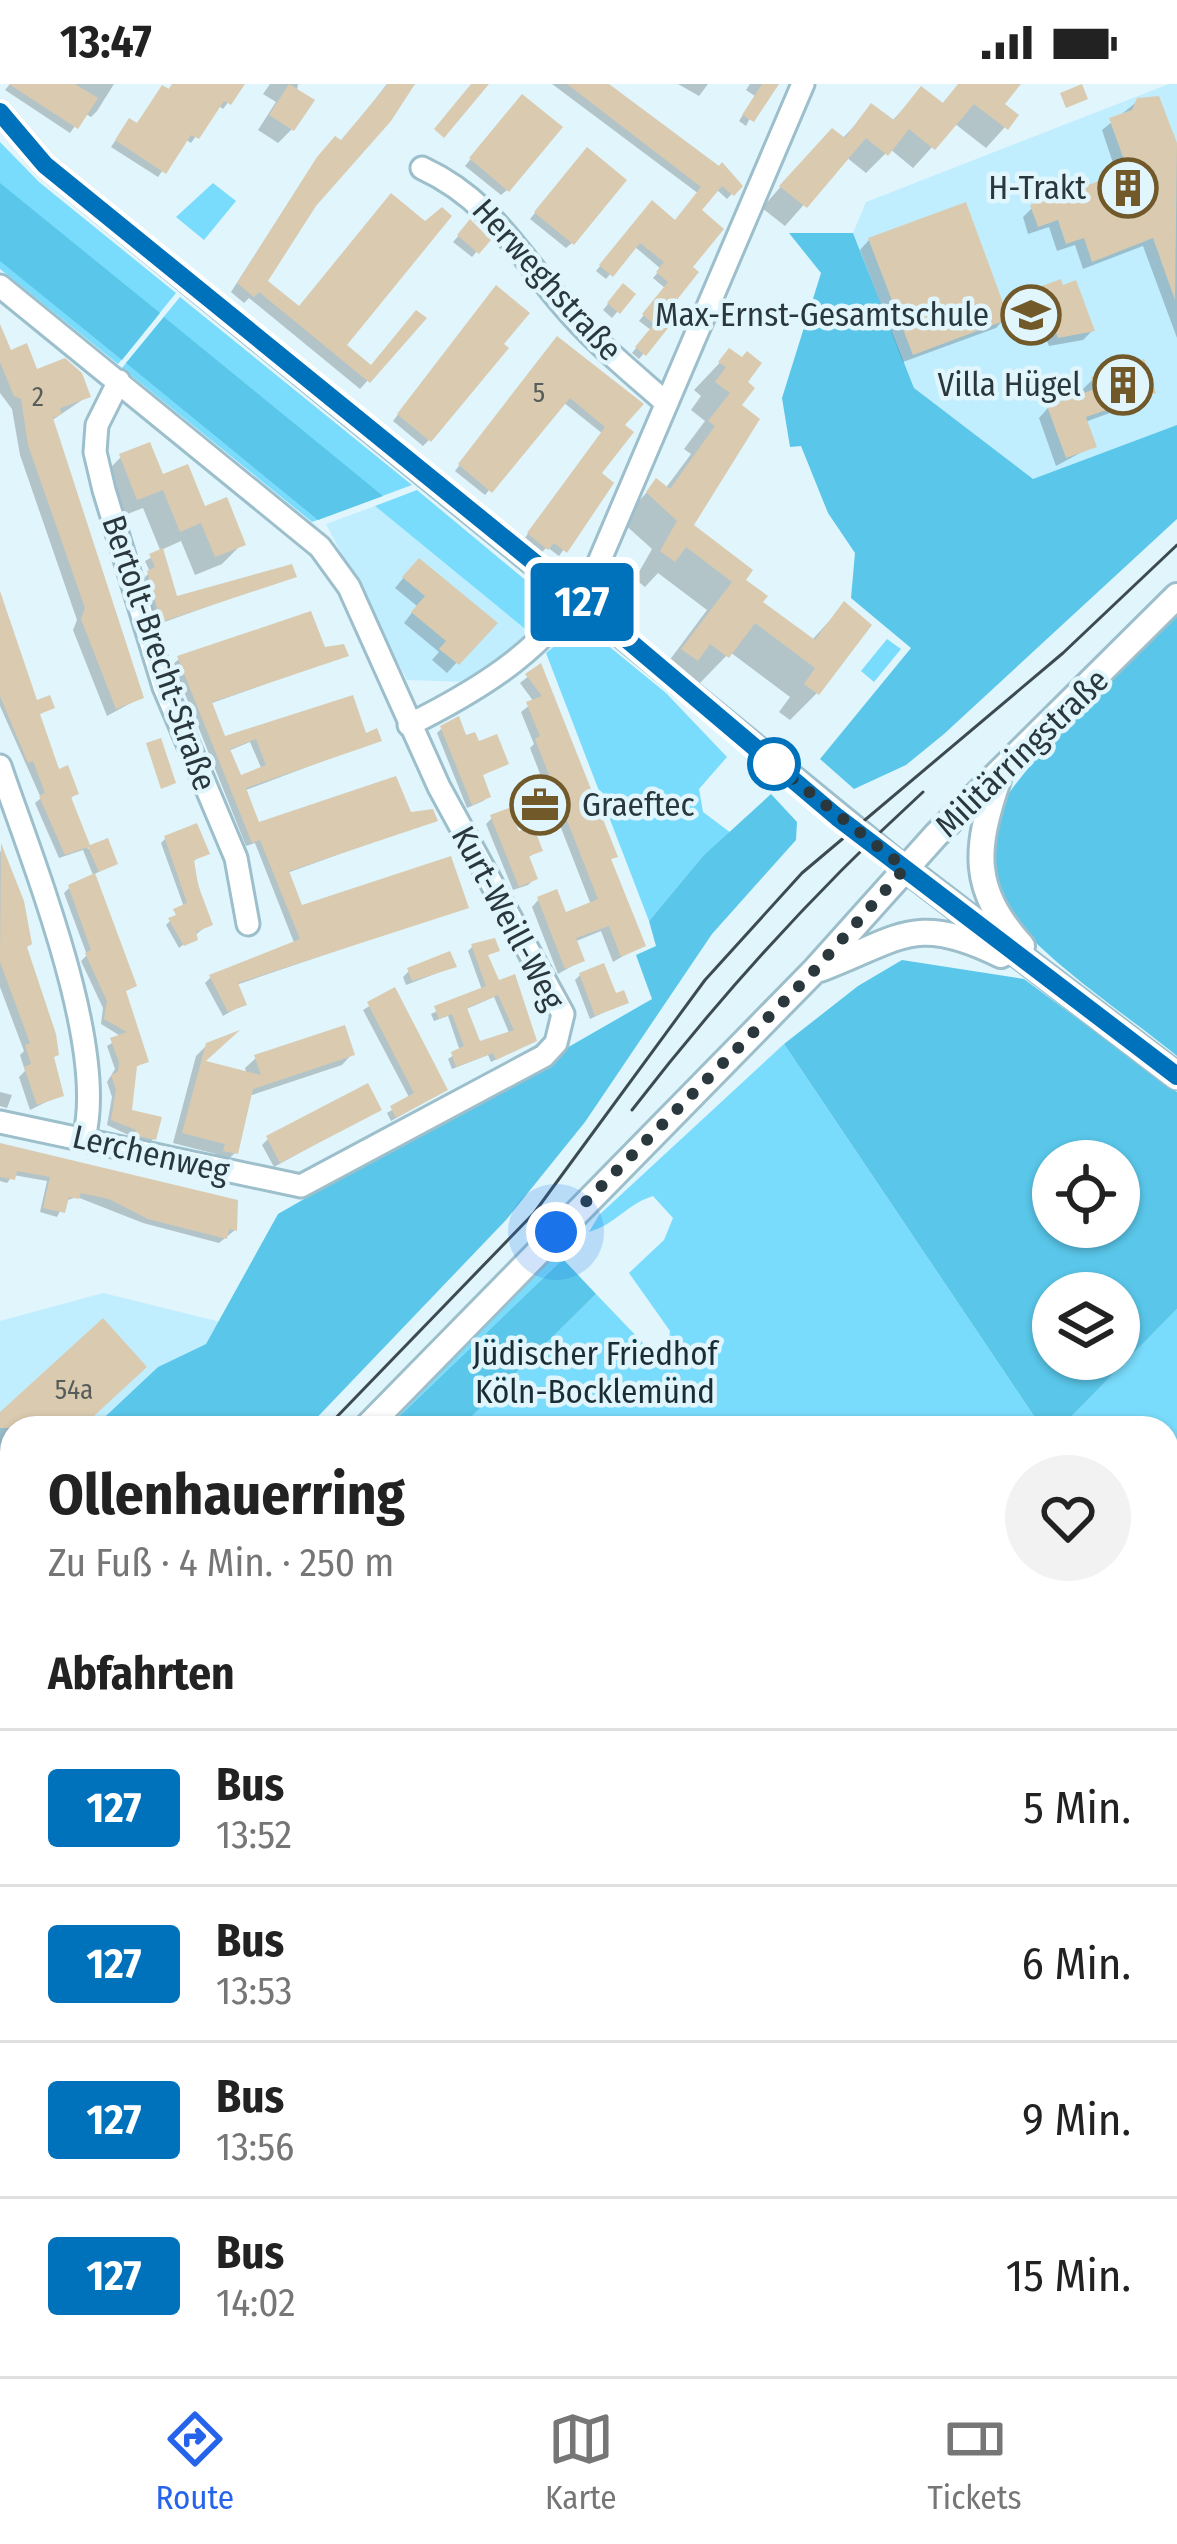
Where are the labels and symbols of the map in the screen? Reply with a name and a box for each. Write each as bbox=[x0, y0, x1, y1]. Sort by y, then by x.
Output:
building icon: H-Trakt bbox=[1097, 157, 1159, 219]
place label: H-Trakt bbox=[988, 168, 1086, 208]
street label: Herweghstraße bbox=[464, 191, 630, 369]
school or university icon: Max-Ernst-Gesamtschule bbox=[1000, 284, 1062, 346]
place label: Max-Ernst-Gesamtschule bbox=[655, 295, 989, 335]
building icon: Villa Hügel bbox=[1092, 354, 1154, 416]
place label: Villa Hügel bbox=[937, 365, 1081, 405]
house number: 5 bbox=[533, 377, 545, 409]
house number: 2 bbox=[32, 381, 44, 413]
street label: Bertolt-Brecht-Straße bbox=[93, 510, 225, 796]
line badge: 127 bbox=[513, 563, 651, 641]
street label: Militärringstraße bbox=[927, 660, 1117, 846]
unlabelled marker bbox=[749, 739, 799, 789]
office icon: Graeftec bbox=[509, 774, 571, 836]
place label: Graeftec bbox=[582, 785, 695, 825]
street label: Kurt-Weill-Weg bbox=[443, 819, 573, 1017]
street label: Lerchenweg bbox=[69, 1117, 234, 1192]
your location bbox=[526, 1202, 586, 1262]
park label: Jüdischer Friedhof Köln-Bocklemünd bbox=[472, 1334, 720, 1412]
house number: 54a bbox=[55, 1374, 93, 1406]

